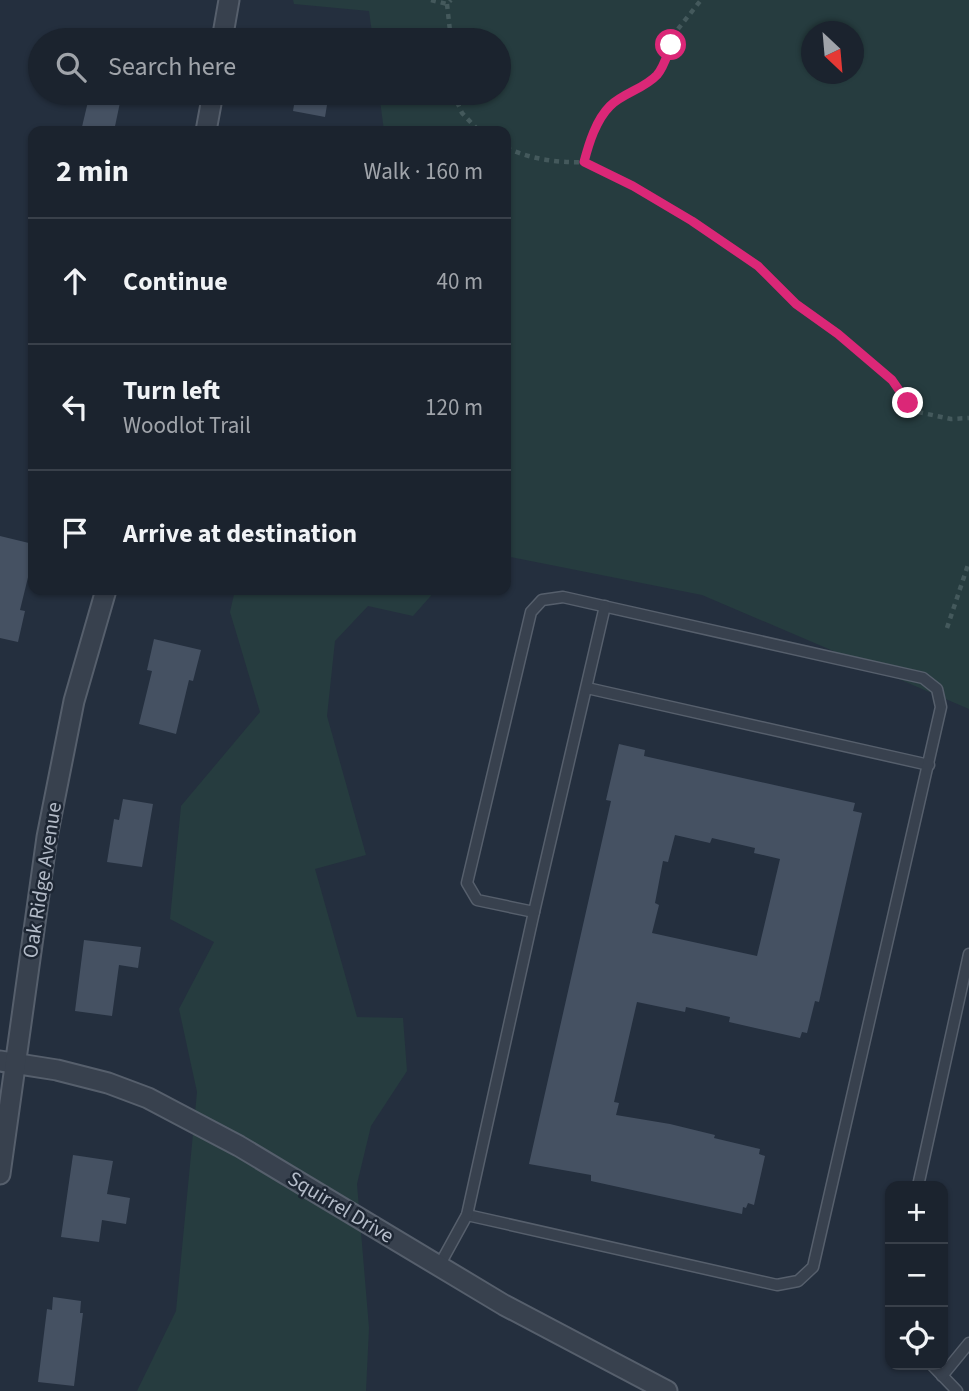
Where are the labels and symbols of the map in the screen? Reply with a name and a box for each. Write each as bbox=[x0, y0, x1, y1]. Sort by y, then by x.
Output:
north arrow bbox=[801, 21, 864, 84]
route start bbox=[655, 29, 686, 60]
route end bbox=[892, 387, 923, 418]
street label: Oak Ridge Avenue bbox=[15, 800, 69, 960]
street label: Squirrel Drive bbox=[282, 1163, 400, 1251]

